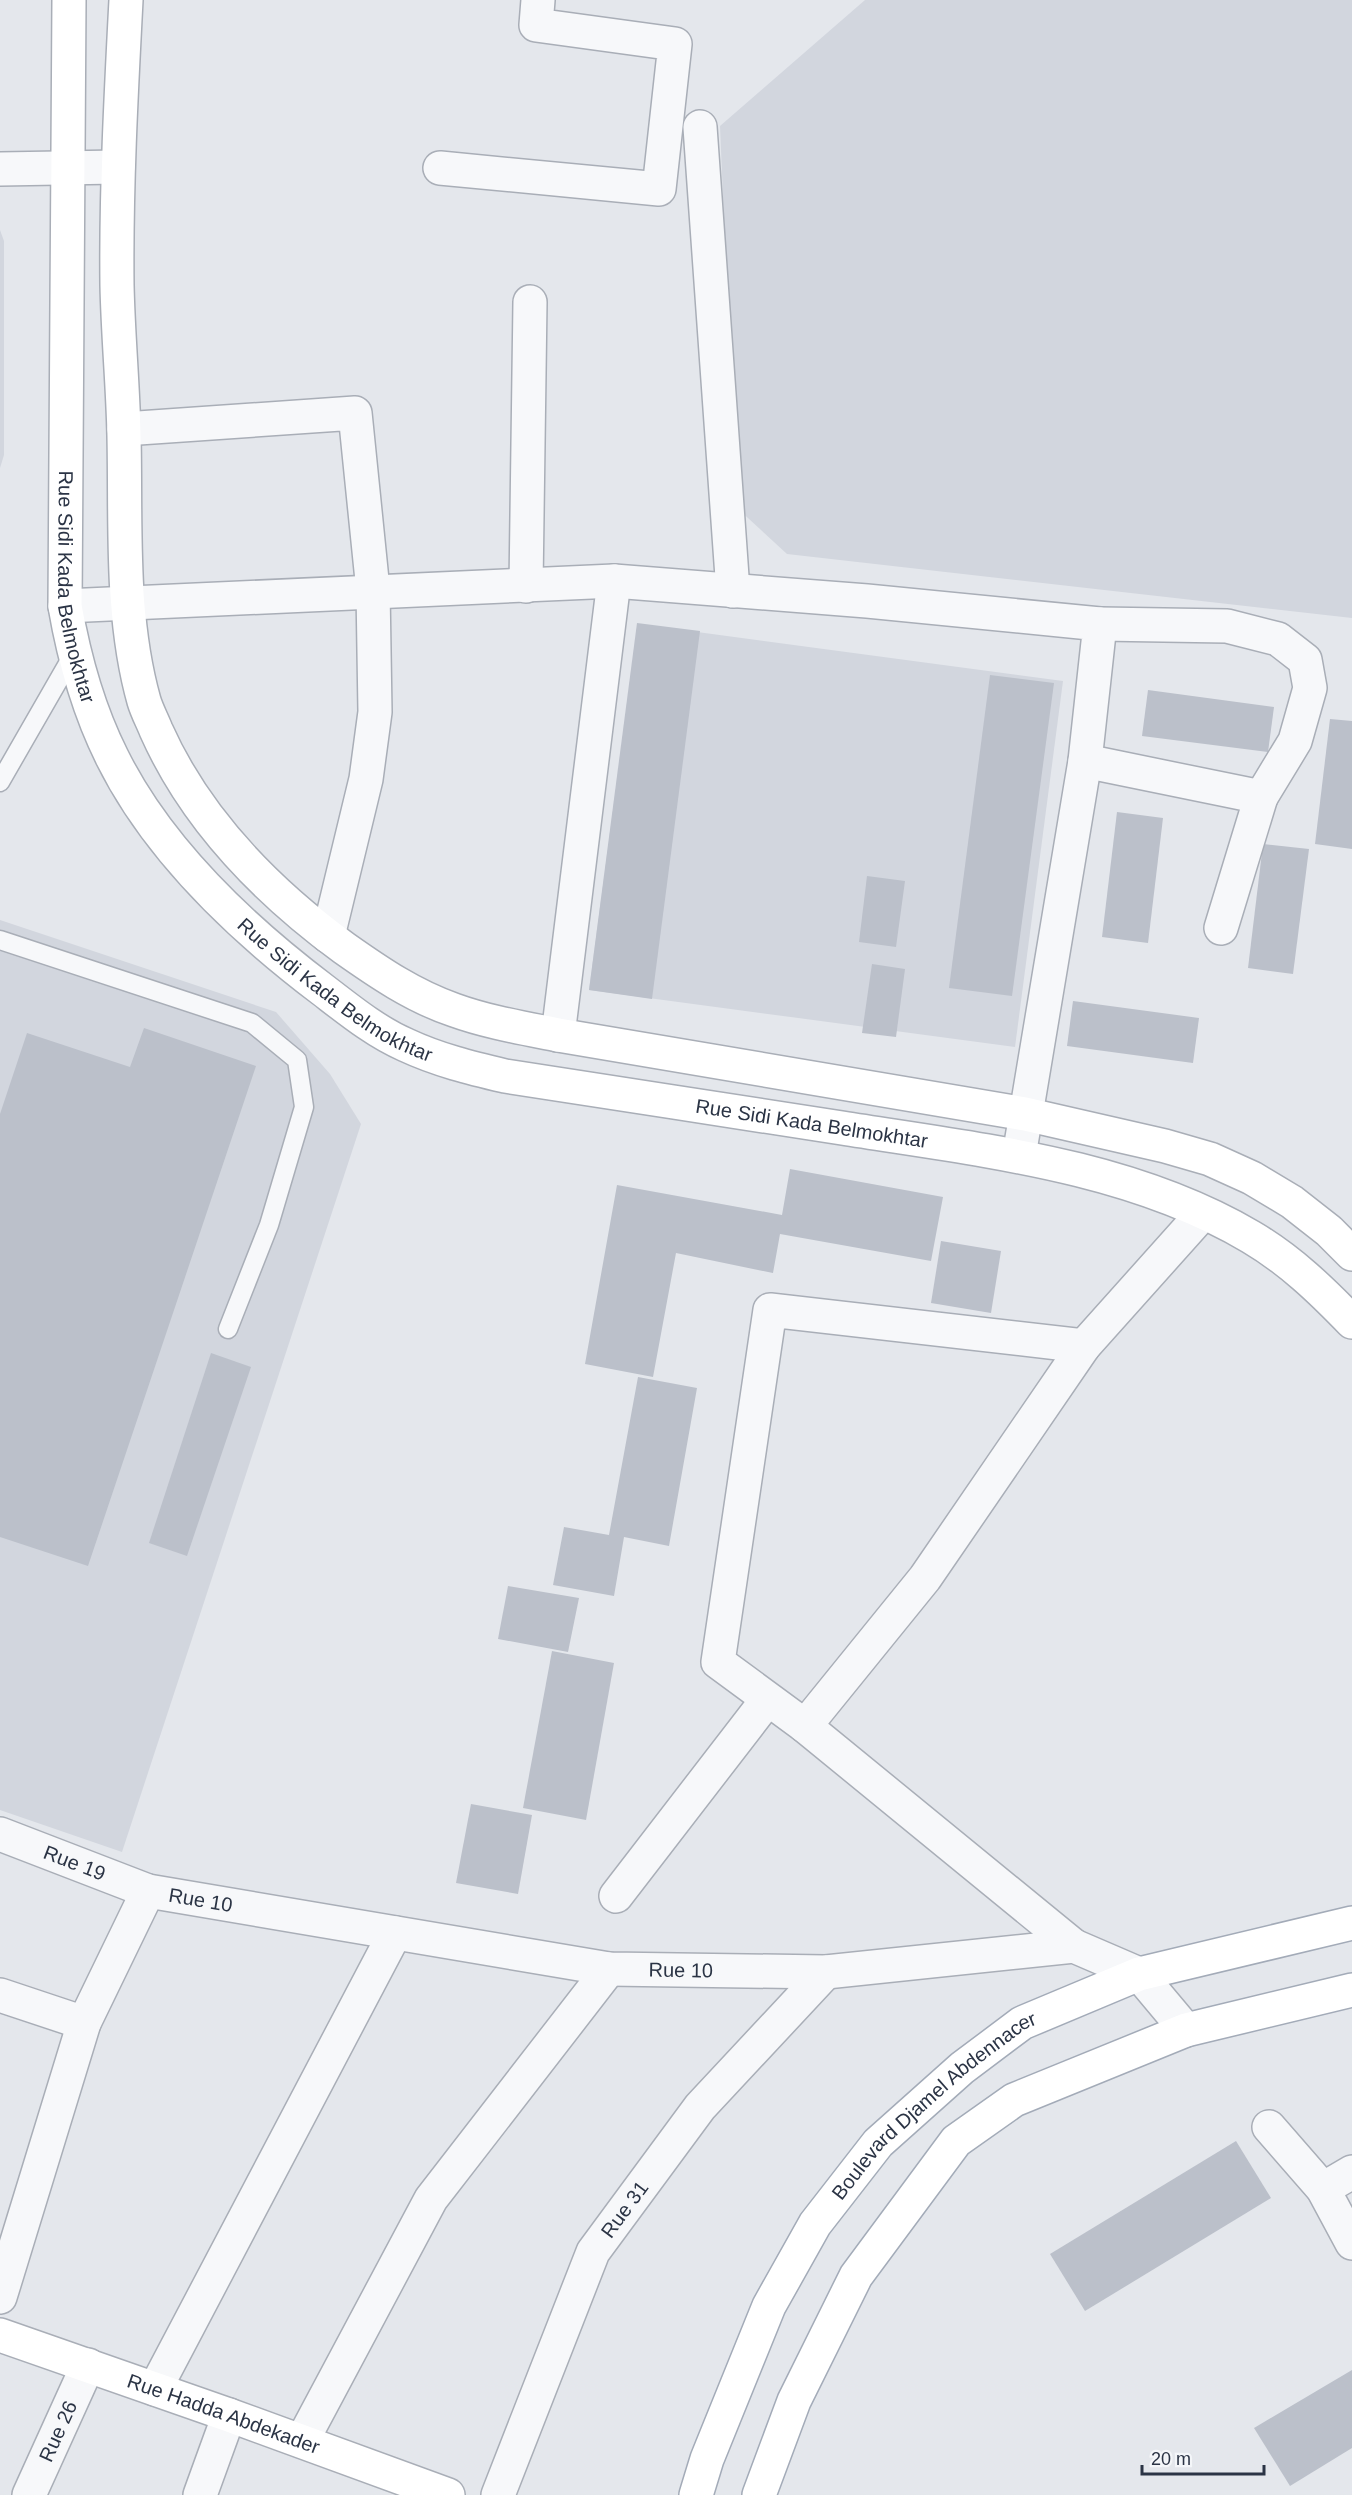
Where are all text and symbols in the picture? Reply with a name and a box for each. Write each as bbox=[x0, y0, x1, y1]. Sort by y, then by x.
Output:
street label: Rue Sidi Kada Belmokhtar bbox=[54, 471, 100, 706]
street label: Rue Sidi Kada Belmokhtar bbox=[233, 913, 436, 1066]
street label: Rue Sidi Kada Belmokhtar bbox=[694, 1095, 930, 1152]
street label: Rue 19 bbox=[41, 1841, 109, 1885]
street label: Rue 10 bbox=[167, 1884, 234, 1916]
street label: Rue 10 bbox=[648, 1959, 713, 1981]
street label: Boulevard Djamel Abdennacer bbox=[827, 2007, 1040, 2204]
street label: Rue 31 bbox=[597, 2177, 653, 2242]
street label: Rue Hadda Abdekader bbox=[125, 2369, 323, 2458]
street label: Rue 26 bbox=[35, 2397, 81, 2465]
scale bar bbox=[1142, 2438, 1264, 2476]
text: 20 m bbox=[1151, 2449, 1191, 2469]

